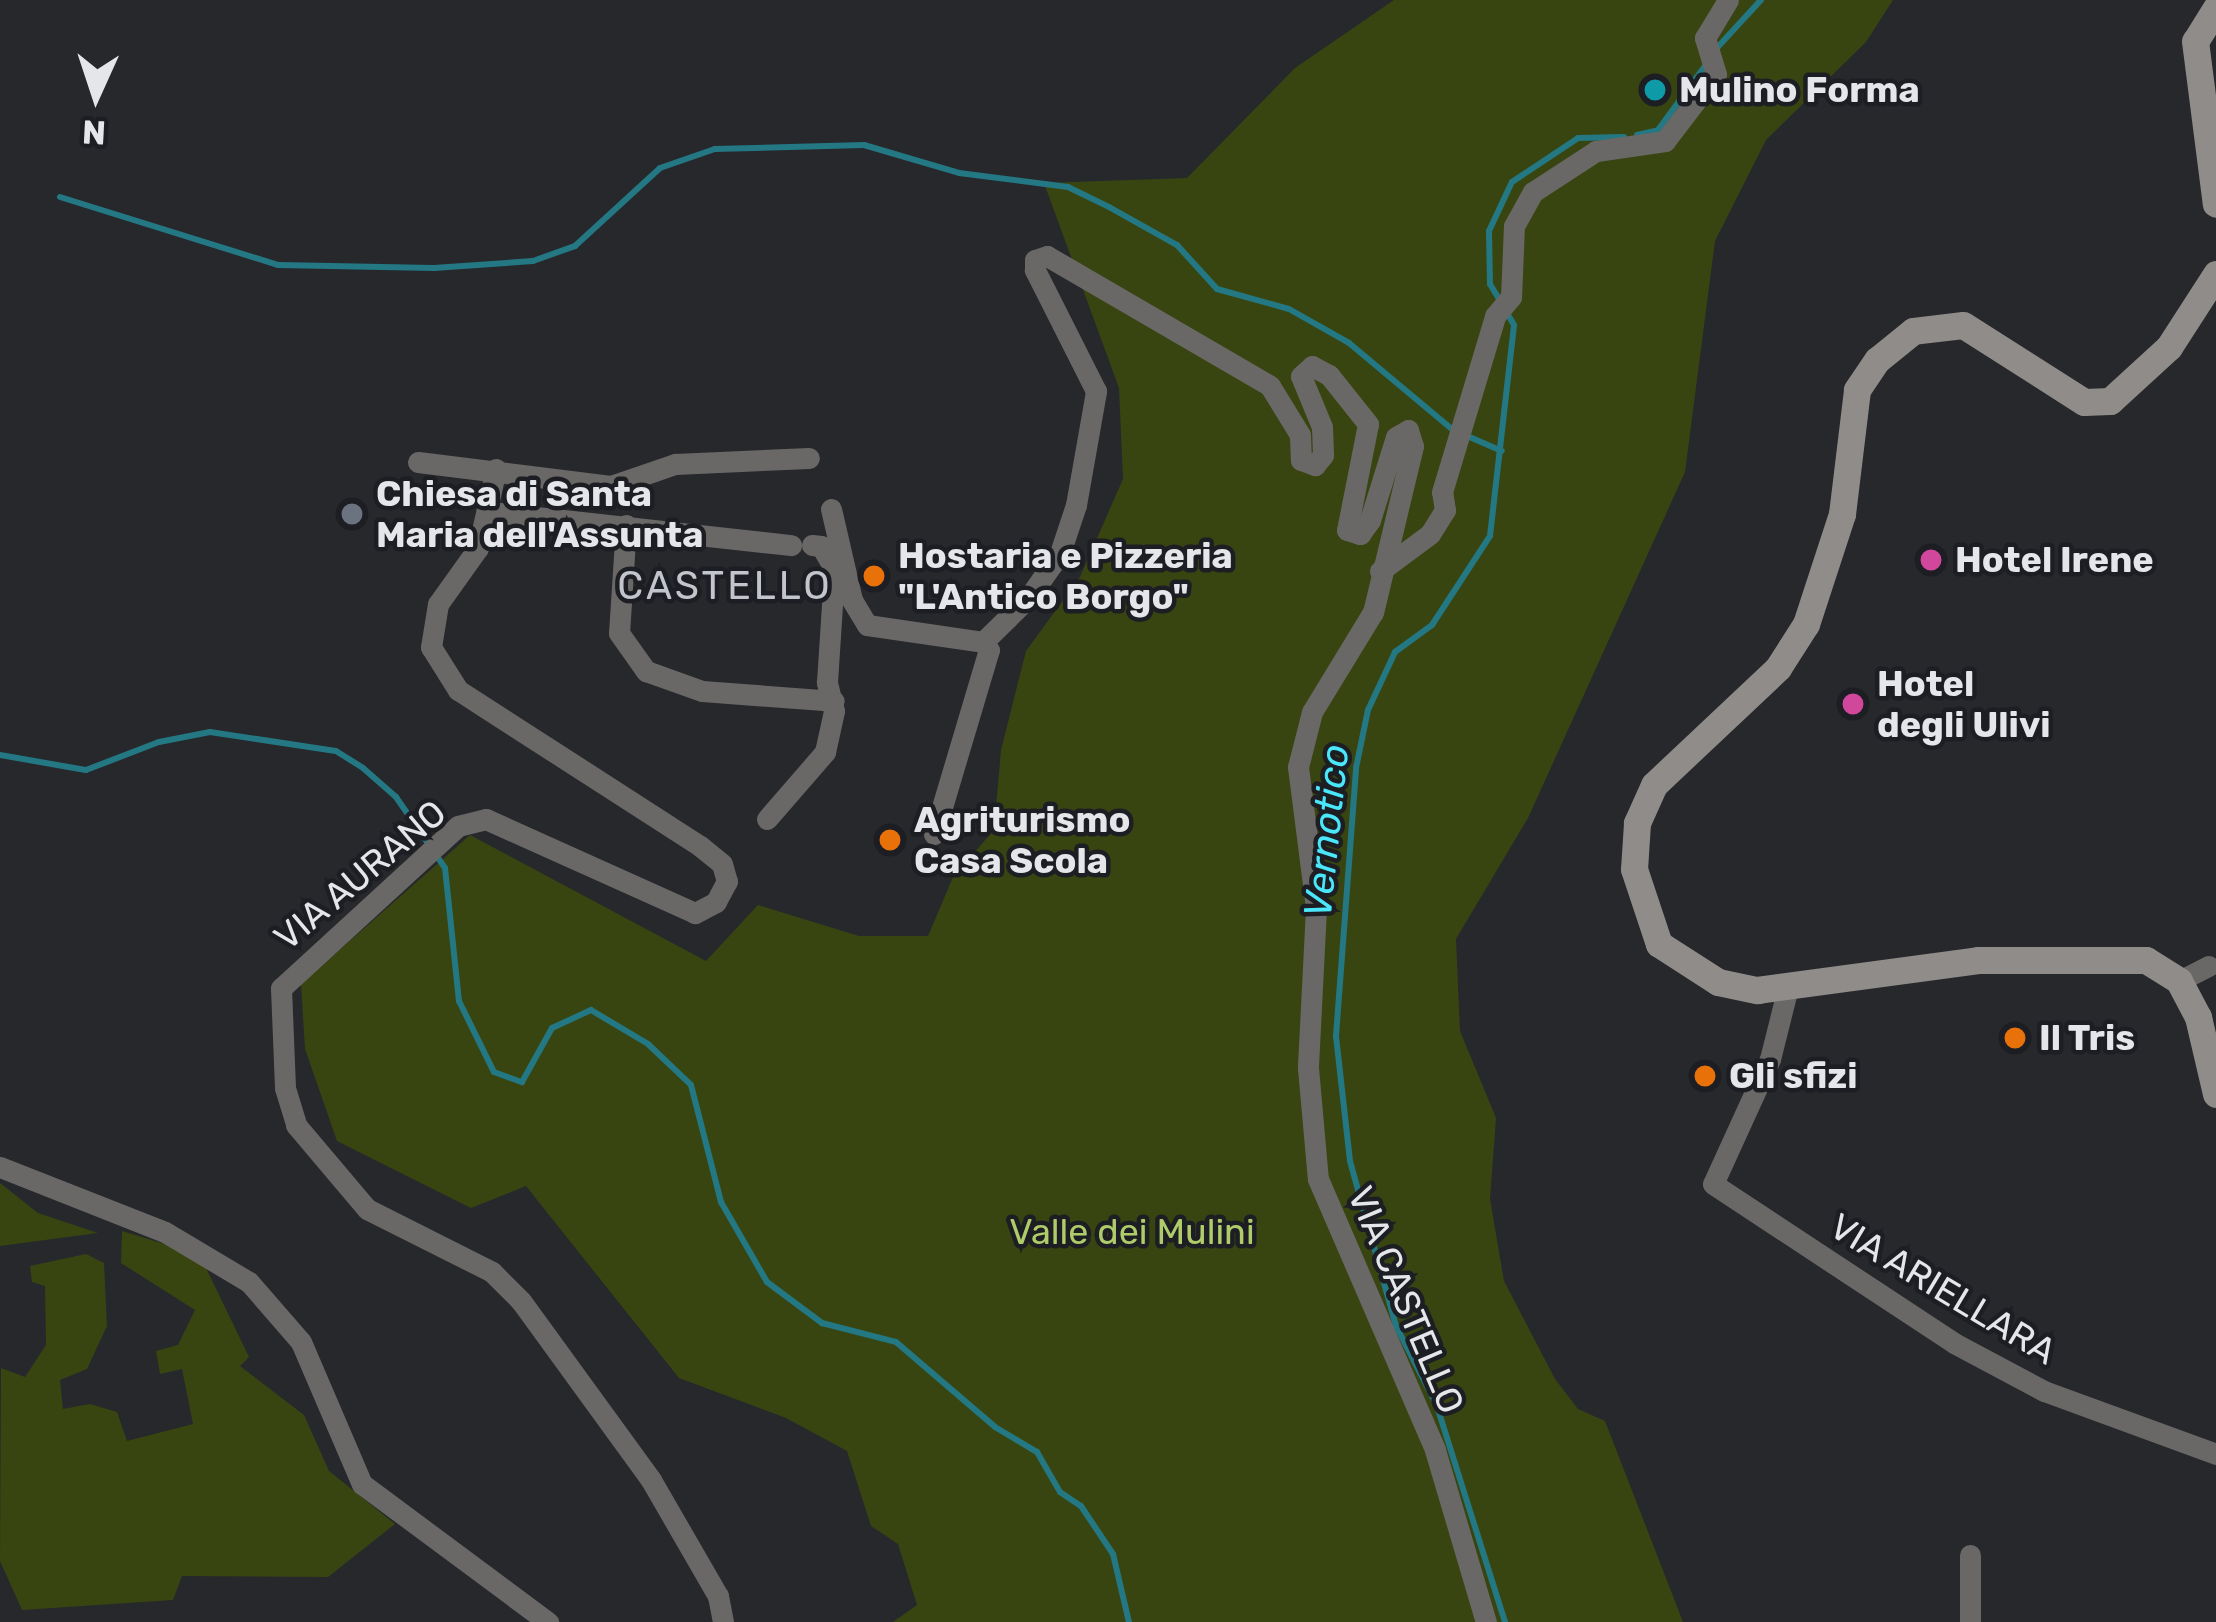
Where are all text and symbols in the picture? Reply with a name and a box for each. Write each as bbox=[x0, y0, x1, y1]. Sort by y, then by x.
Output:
north arrow bbox=[36, 36, 156, 156]
place label: Mulino Forma bbox=[1679, 68, 1920, 112]
marker: Mulino Forma bbox=[1642, 77, 1668, 103]
text: N bbox=[81, 112, 107, 153]
place label: Chiesa di Santa Maria dell'Assunta bbox=[376, 471, 703, 556]
marker: Chiesa di Santa Maria dell'Assunta bbox=[339, 501, 365, 527]
place label: Hostaria e Pizzeria "L'Antico Borgo" bbox=[898, 533, 1233, 618]
place label: Hotel Irene bbox=[1955, 538, 2154, 582]
marker: Hotel Irene bbox=[1918, 547, 1944, 573]
district label: CASTELLO bbox=[617, 563, 833, 609]
marker: Hostaria e Pizzeria "L'Antico Borgo" bbox=[861, 563, 887, 589]
place label: Hotel degli Ulivi bbox=[1877, 661, 2051, 746]
marker: Hotel degli Ulivi bbox=[1840, 691, 1866, 717]
water label: Vernotico bbox=[1295, 742, 1359, 920]
street label: VIA AURANO bbox=[265, 790, 455, 960]
place label: Agriturismo Casa Scola bbox=[914, 797, 1130, 882]
marker: Agriturismo Casa Scola bbox=[877, 827, 903, 853]
place label: Il Tris bbox=[2039, 1016, 2136, 1060]
marker: Il Tris bbox=[2002, 1025, 2028, 1051]
place label: Gli sfizi bbox=[1729, 1054, 1858, 1098]
marker: Gli sfizi bbox=[1692, 1063, 1718, 1089]
street label: VIA CASTELLO bbox=[1339, 1180, 1473, 1420]
street label: VIA ARIELLARA bbox=[1821, 1204, 2065, 1374]
park label: Valle dei Mulini bbox=[1009, 1210, 1255, 1254]

